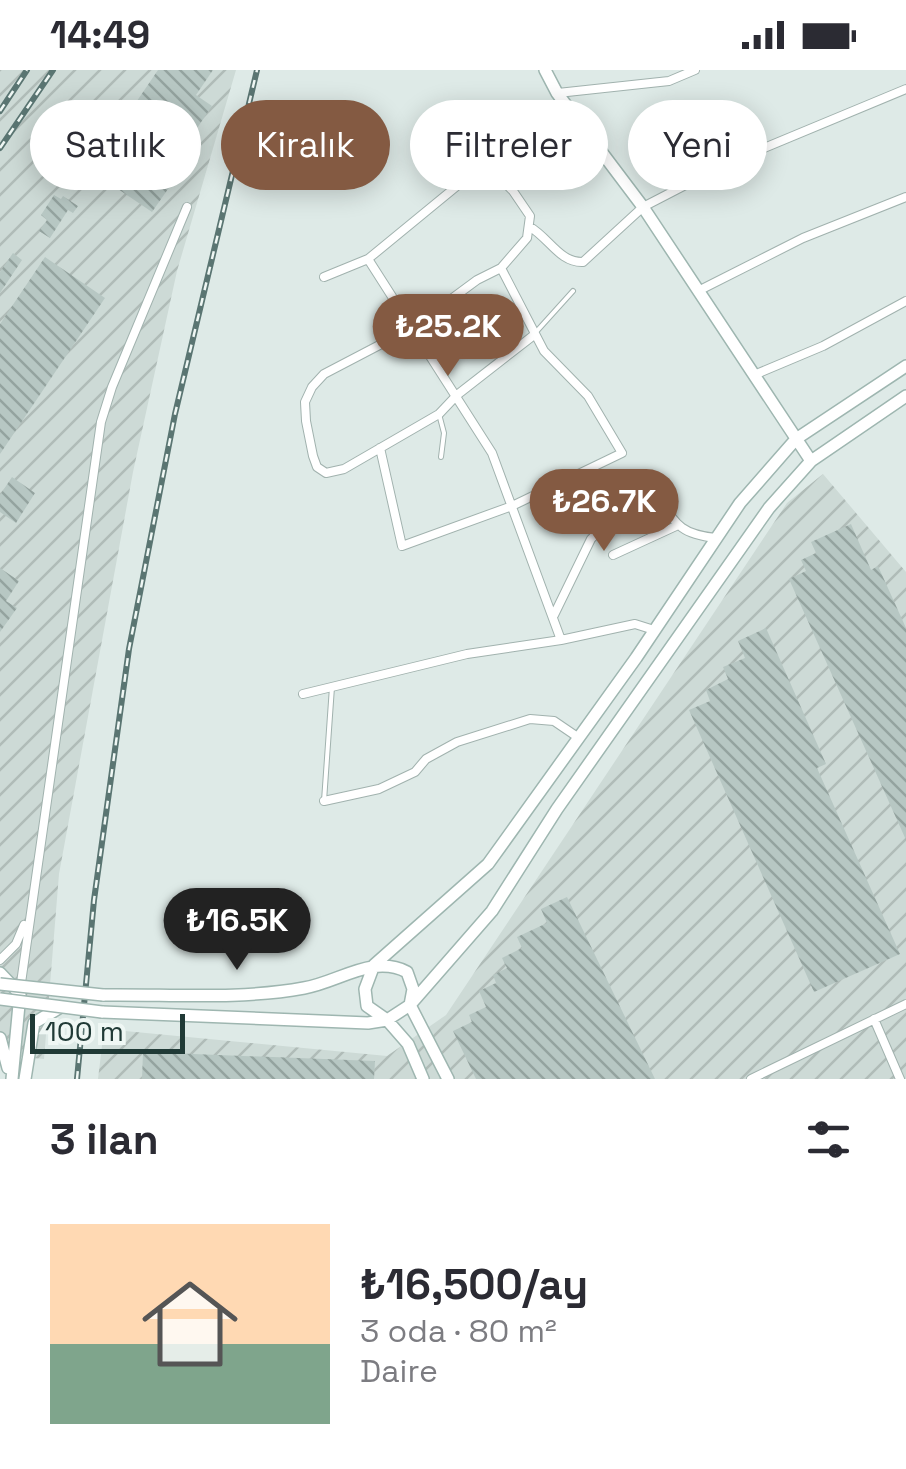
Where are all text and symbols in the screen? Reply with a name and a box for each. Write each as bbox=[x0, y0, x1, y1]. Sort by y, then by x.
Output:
text: 14:49 bbox=[50, 11, 150, 59]
chip: Satılık bbox=[30, 100, 201, 190]
chip: Kiralık bbox=[221, 100, 390, 190]
chip: Filtreler bbox=[410, 100, 608, 190]
chip: Yeni bbox=[628, 100, 767, 190]
pin: ₺25.2K bbox=[367, 294, 529, 379]
text: ₺25.2K bbox=[395, 306, 501, 346]
pin: ₺26.7K bbox=[523, 469, 685, 554]
text: ₺26.7K bbox=[552, 481, 656, 521]
pin: ₺16.5K bbox=[156, 888, 318, 973]
text: ₺16.5K bbox=[186, 900, 288, 940]
scale bar bbox=[30, 1009, 185, 1054]
text: 100 m bbox=[45, 1013, 124, 1049]
icon: filters bbox=[801, 1112, 856, 1167]
text: 3 ilan bbox=[50, 1113, 159, 1166]
text: ₺16,500/ay bbox=[360, 1258, 588, 1311]
icon: home bbox=[130, 1264, 250, 1384]
text: 3 oda · 80 m² bbox=[360, 1311, 557, 1351]
text: Daire bbox=[360, 1351, 438, 1391]

